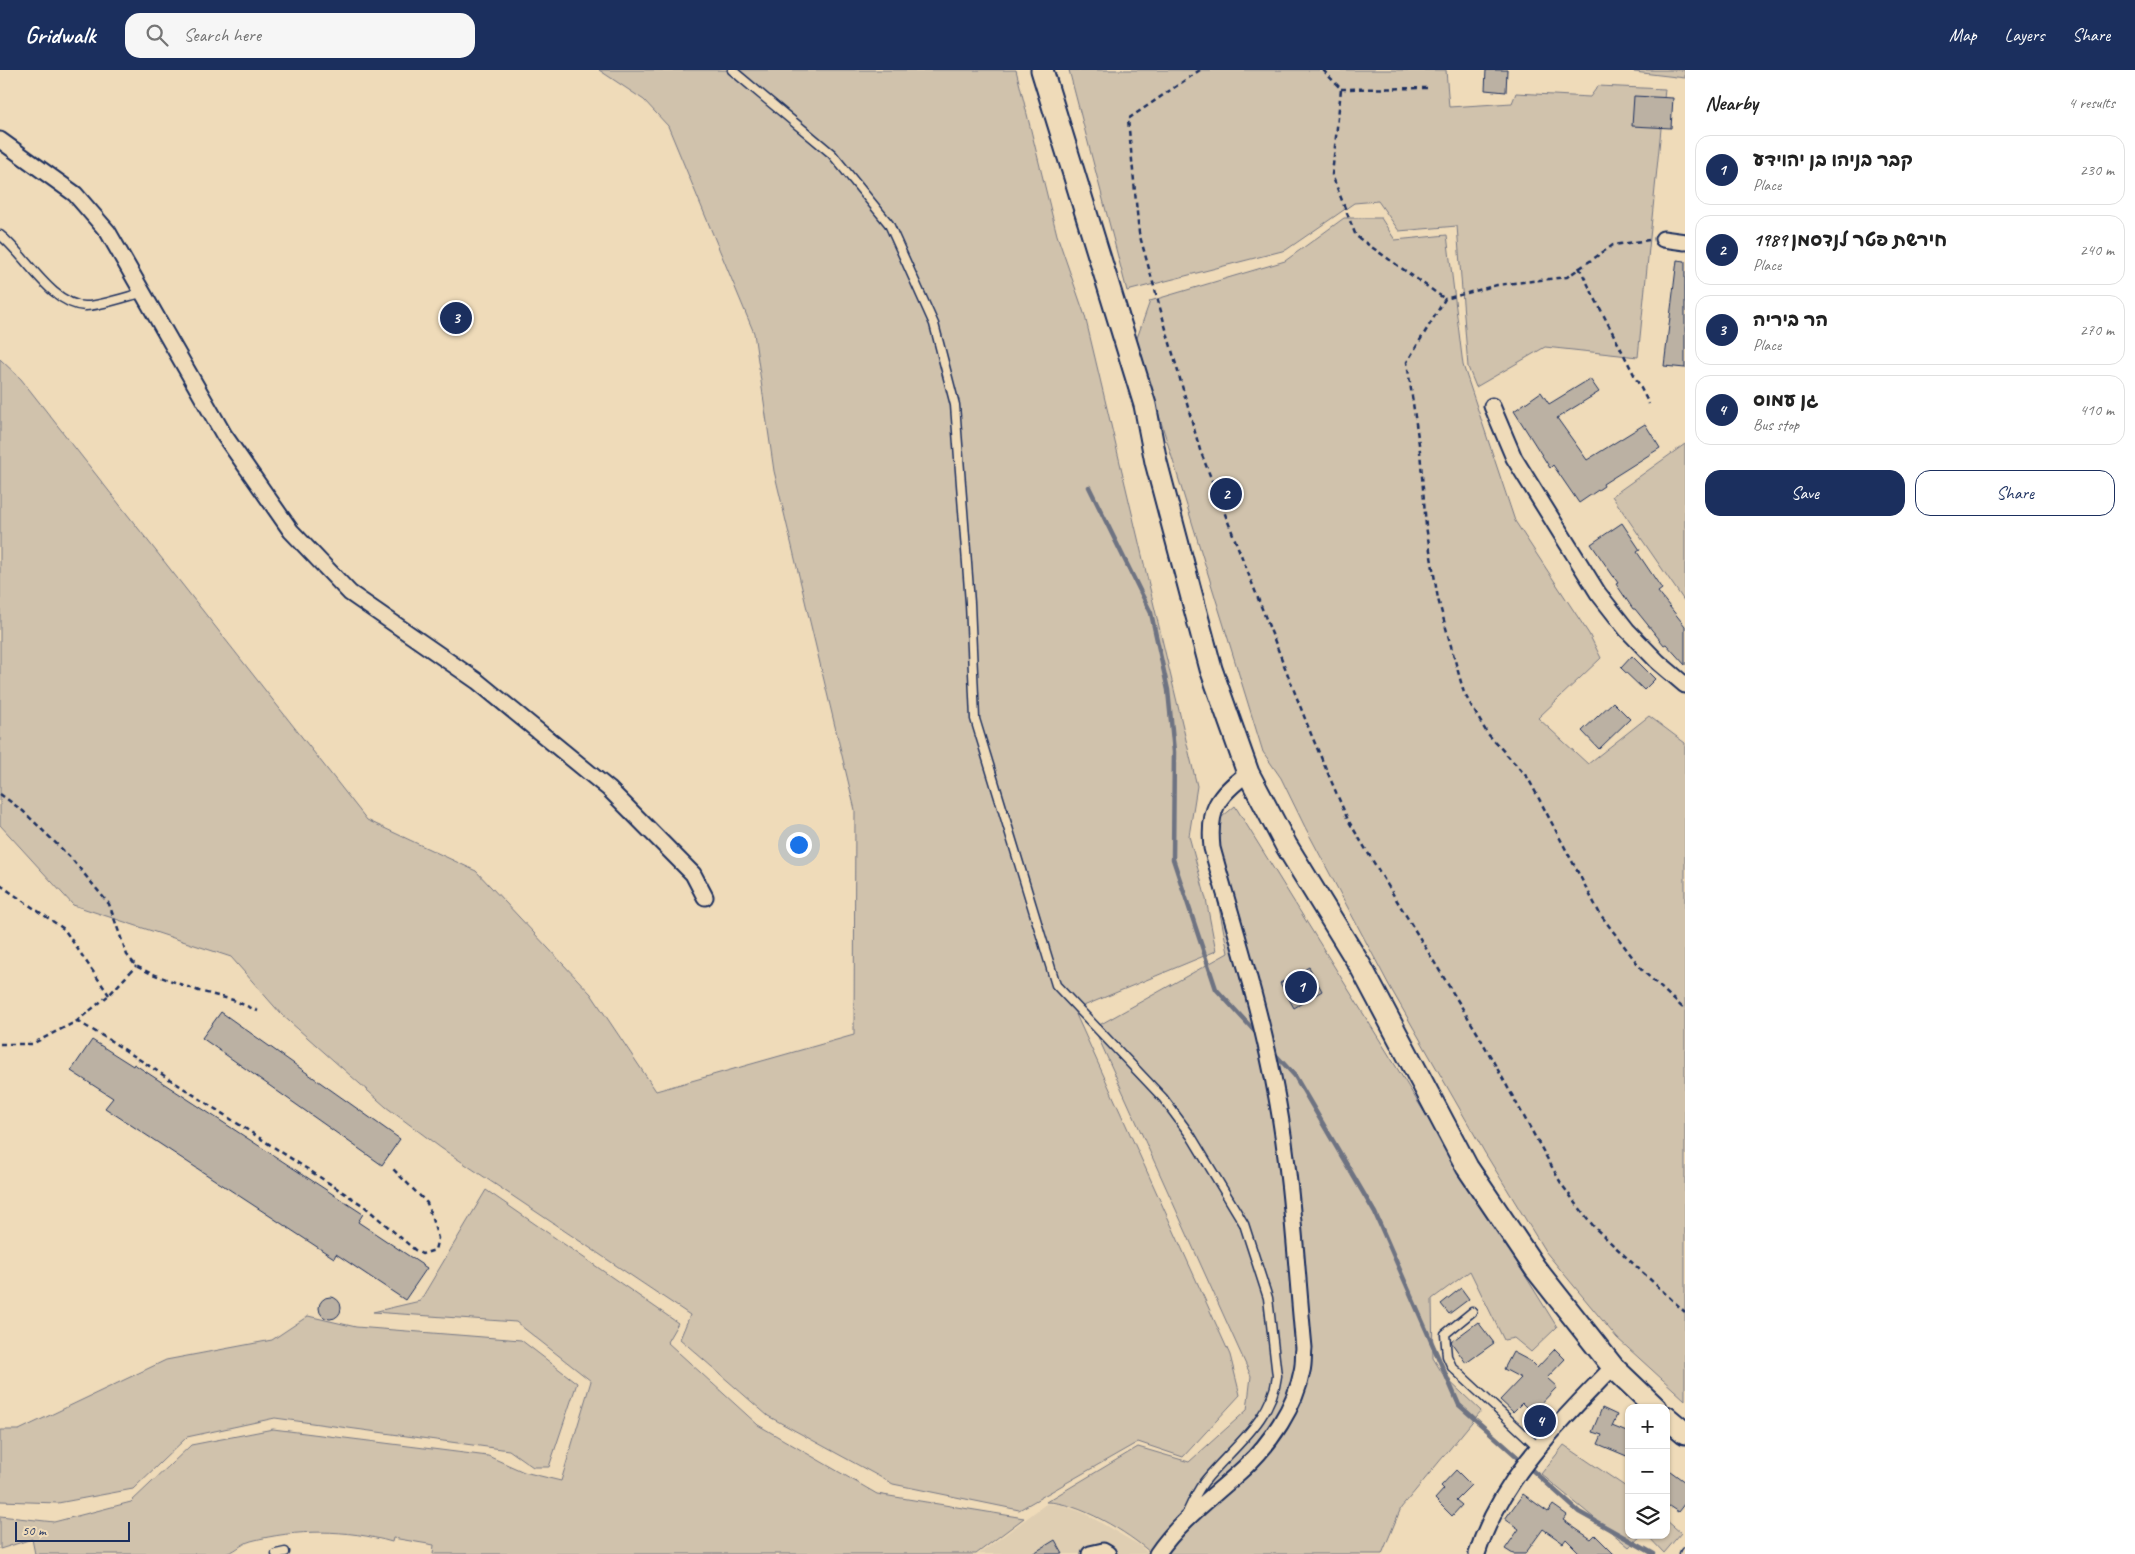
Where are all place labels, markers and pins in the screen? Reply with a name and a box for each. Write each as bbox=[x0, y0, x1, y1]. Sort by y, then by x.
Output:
pin: 3 bbox=[440, 299, 472, 337]
pin: 2 bbox=[1210, 475, 1242, 513]
pin: 1 bbox=[1285, 968, 1317, 1006]
pin: 4 bbox=[1524, 1402, 1556, 1440]

